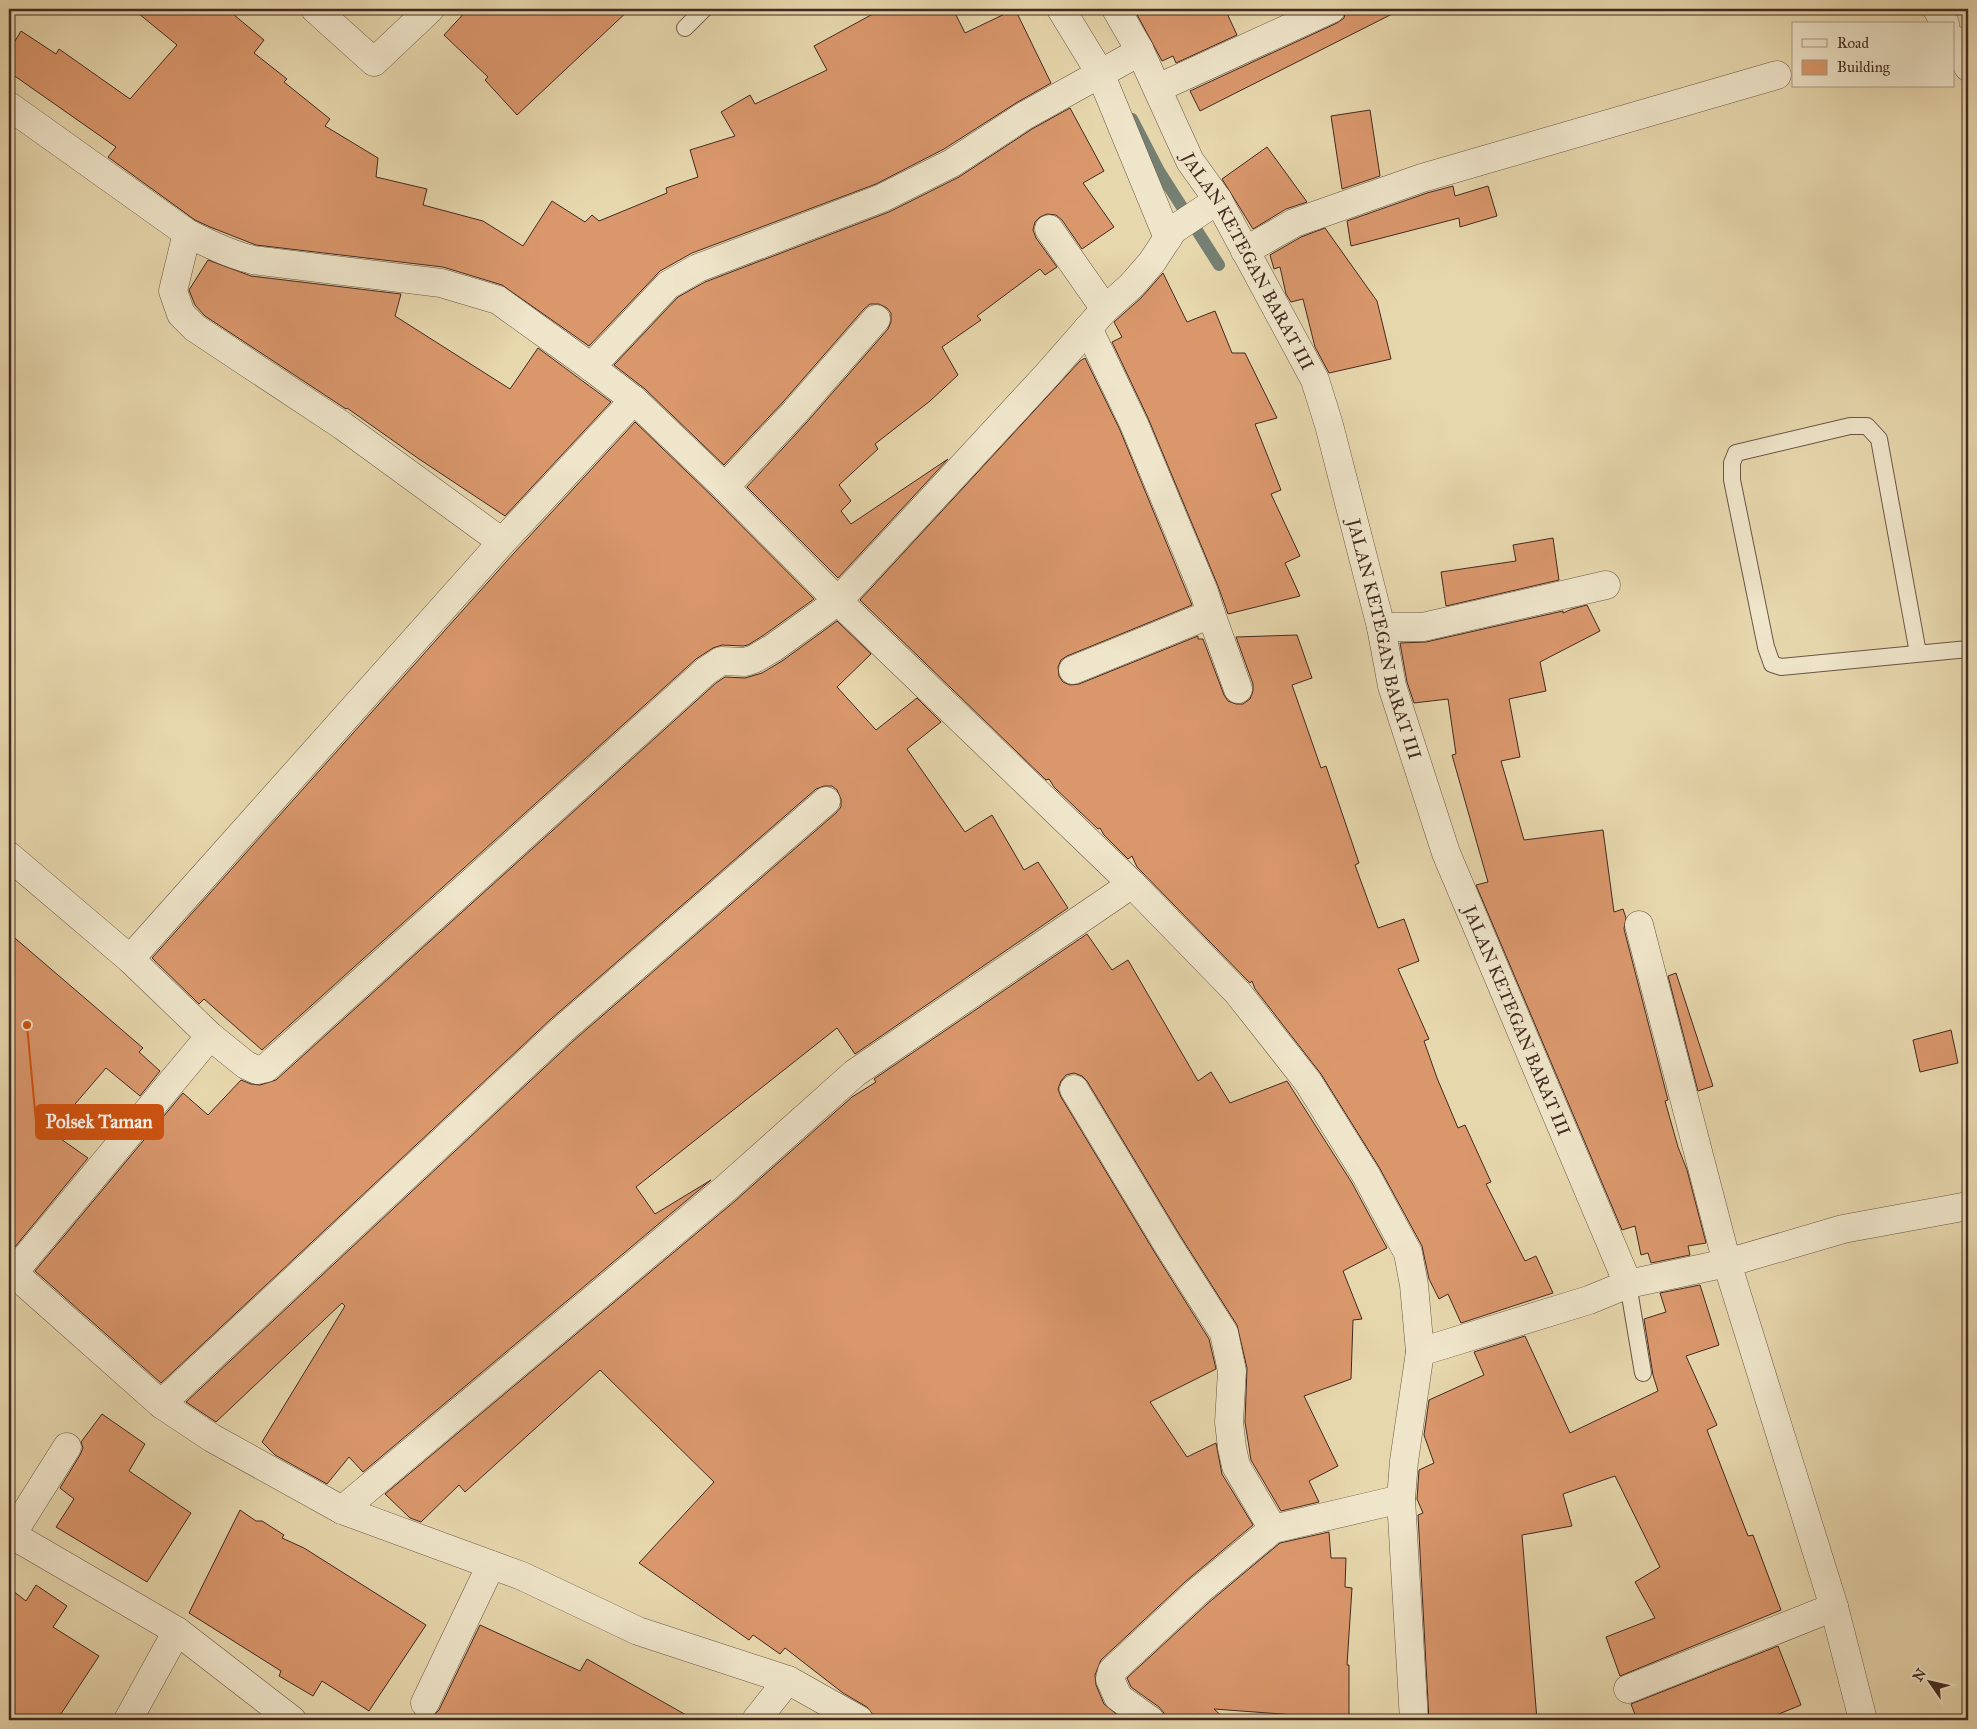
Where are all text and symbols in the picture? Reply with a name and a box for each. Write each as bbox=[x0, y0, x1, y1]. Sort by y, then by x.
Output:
legend bbox=[1792, 22, 1954, 88]
text: Road bbox=[1837, 34, 1869, 52]
text: Building bbox=[1837, 58, 1891, 76]
street label: JALAN KETEGAN BARAT III bbox=[1175, 147, 1319, 374]
street label: JALAN KETEGAN BARAT III bbox=[1341, 515, 1426, 762]
street label: JALAN KETEGAN BARAT III bbox=[1457, 901, 1575, 1139]
callout: Polsek Taman bbox=[36, 1105, 163, 1139]
text: Polsek Taman bbox=[45, 1110, 153, 1133]
north arrow bbox=[1904, 1656, 1954, 1706]
text: N bbox=[1909, 1665, 1930, 1685]

